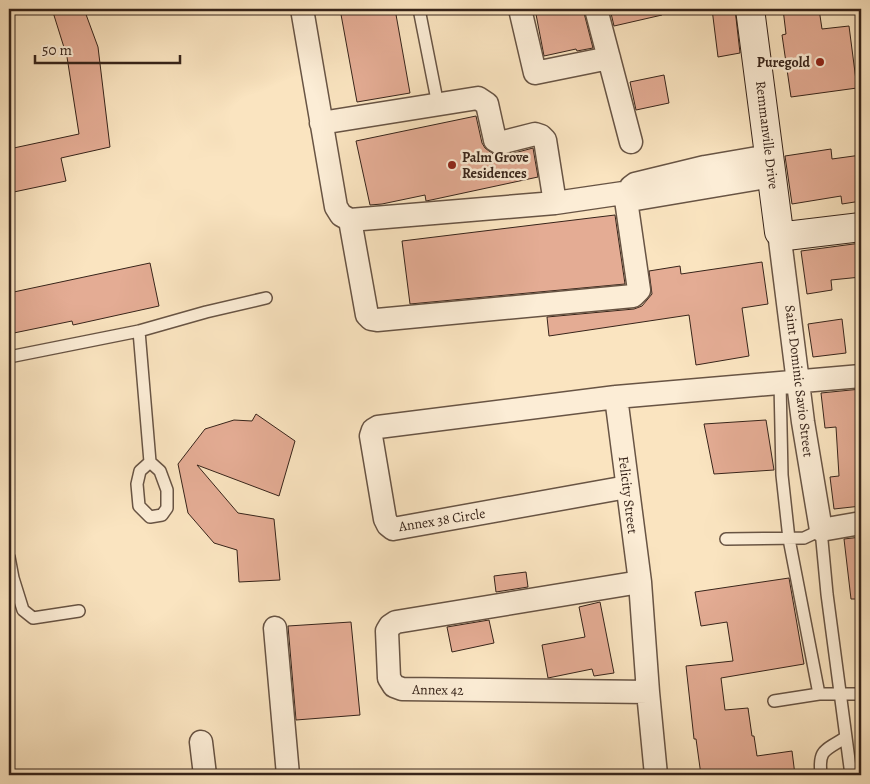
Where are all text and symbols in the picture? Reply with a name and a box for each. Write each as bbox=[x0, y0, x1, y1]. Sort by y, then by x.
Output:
scale bar bbox=[35, 32, 180, 64]
text: 50 m bbox=[42, 40, 72, 60]
place label: Puregold bbox=[757, 53, 810, 72]
marker: Puregold bbox=[814, 56, 826, 68]
street label: Remmanville Drive bbox=[751, 80, 783, 190]
place label: Palm Grove Residences bbox=[462, 148, 529, 183]
marker: Palm Grove Residences bbox=[446, 159, 458, 171]
street label: Saint Dominic Savio Street bbox=[780, 304, 818, 459]
street label: Felicity Street bbox=[614, 455, 642, 535]
street label: Annex 38 Circle bbox=[396, 504, 487, 536]
street label: Annex 42 bbox=[411, 680, 464, 700]

